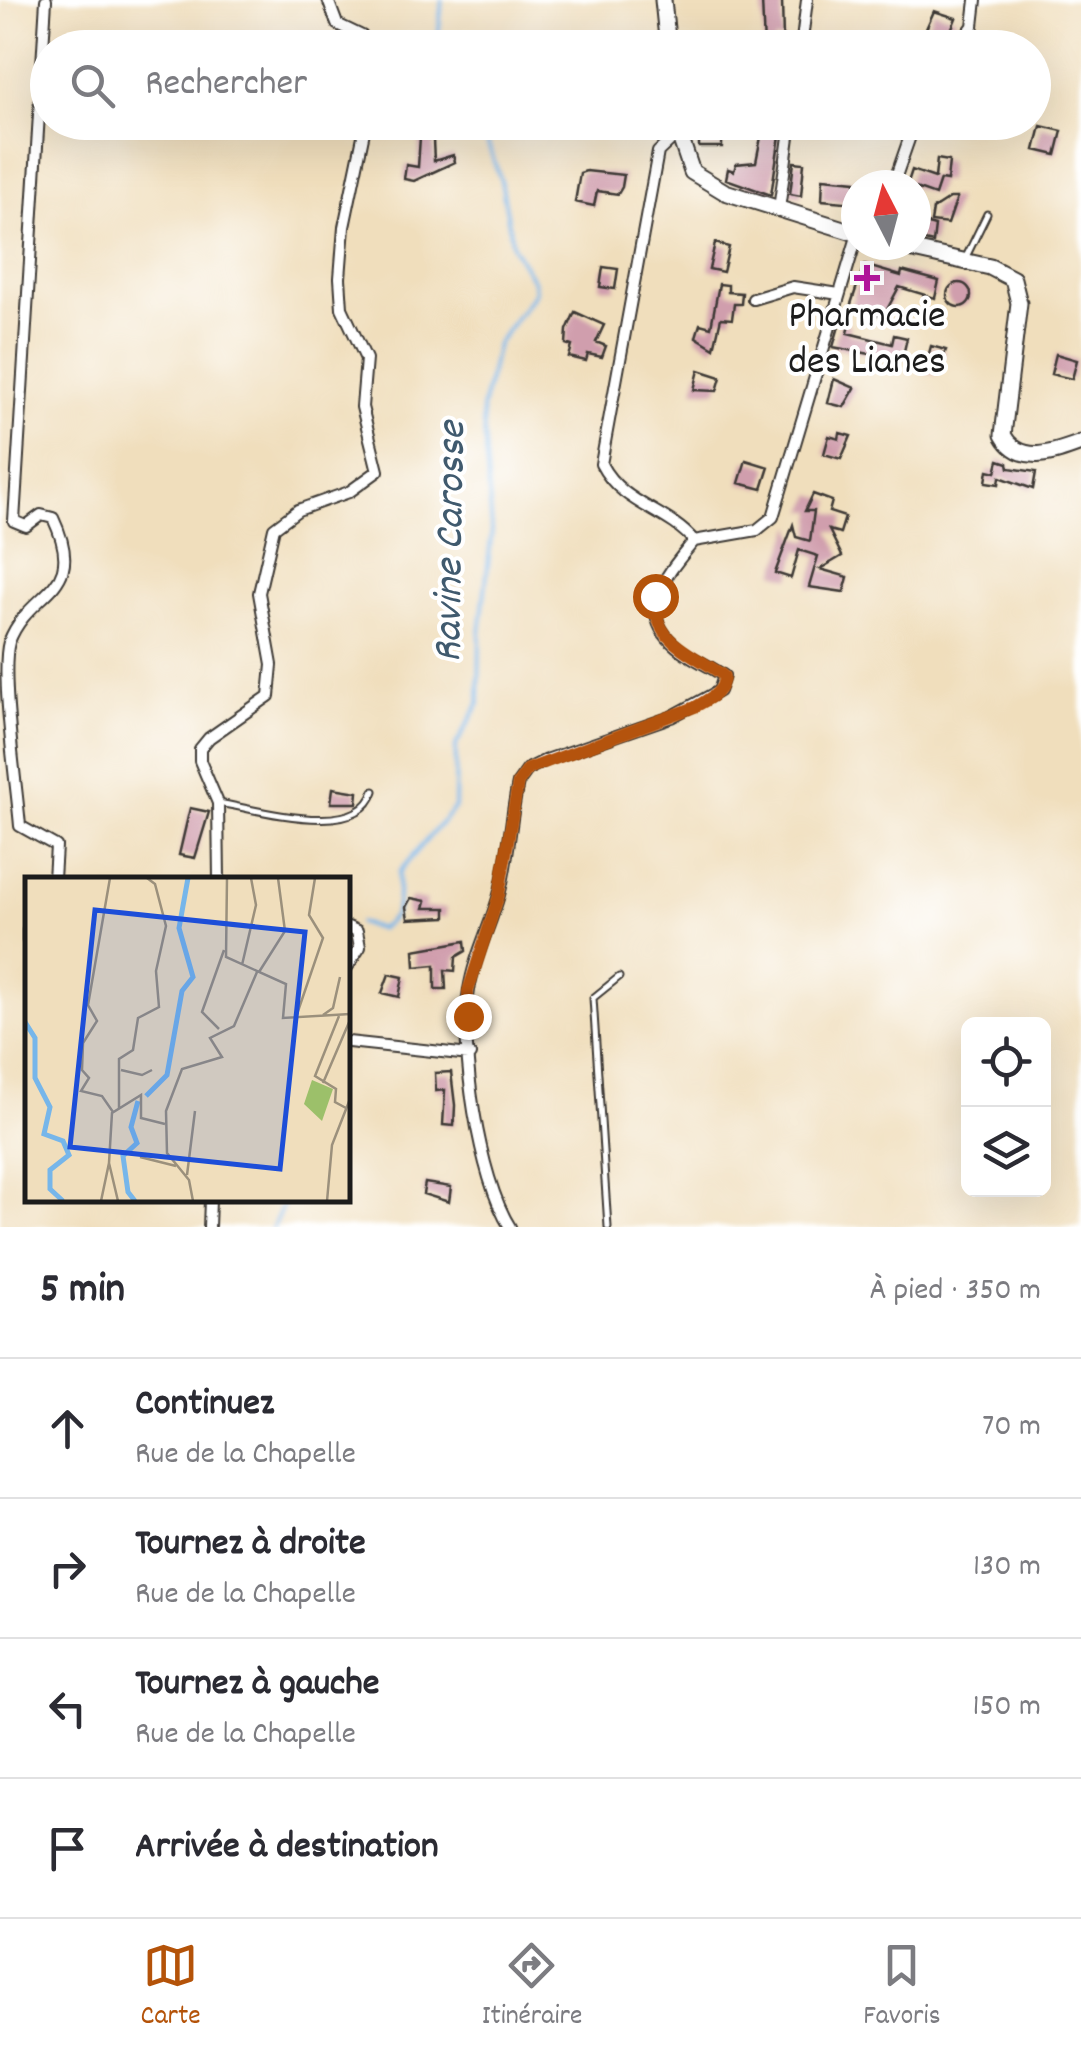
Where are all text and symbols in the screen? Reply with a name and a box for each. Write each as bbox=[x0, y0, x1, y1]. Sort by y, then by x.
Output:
search box bbox=[30, 30, 1051, 140]
icon: search bbox=[65, 58, 120, 113]
text: Rechercher bbox=[145, 58, 307, 113]
north arrow bbox=[841, 170, 931, 260]
marker: Pharmacie des Lianes bbox=[856, 267, 878, 289]
place label: Pharmacie des Lianes bbox=[788, 290, 946, 393]
water label: Ravine Carosse bbox=[421, 418, 485, 663]
route start bbox=[633, 574, 679, 620]
inset map bbox=[25, 877, 350, 1202]
route end bbox=[446, 994, 492, 1040]
map controls bbox=[961, 1017, 1051, 1197]
button: locate bbox=[961, 1017, 1051, 1107]
button: layers bbox=[961, 1107, 1051, 1197]
text: 5 min bbox=[40, 1262, 125, 1322]
text: À pied · 350 m bbox=[870, 1269, 1041, 1315]
text: Continuez bbox=[135, 1378, 274, 1433]
icon: ahead bbox=[40, 1401, 95, 1456]
text: 70 m bbox=[982, 1405, 1041, 1451]
text: Rue de la Chapelle bbox=[135, 1433, 356, 1479]
text: Tournez à droite bbox=[135, 1518, 366, 1573]
icon: right bbox=[40, 1541, 95, 1596]
text: 130 m bbox=[973, 1545, 1041, 1591]
text: Rue de la Chapelle bbox=[135, 1573, 356, 1619]
text: Tournez à gauche bbox=[135, 1658, 380, 1713]
icon: left bbox=[40, 1681, 95, 1736]
text: 150 m bbox=[972, 1685, 1041, 1731]
text: Rue de la Chapelle bbox=[135, 1713, 356, 1759]
icon: arrive bbox=[40, 1821, 95, 1876]
text: Arrivée à destination bbox=[135, 1821, 439, 1876]
tab: Carte bbox=[141, 1938, 201, 2038]
tab: Itinéraire bbox=[482, 1938, 582, 2038]
tab: Favoris bbox=[863, 1938, 940, 2038]

